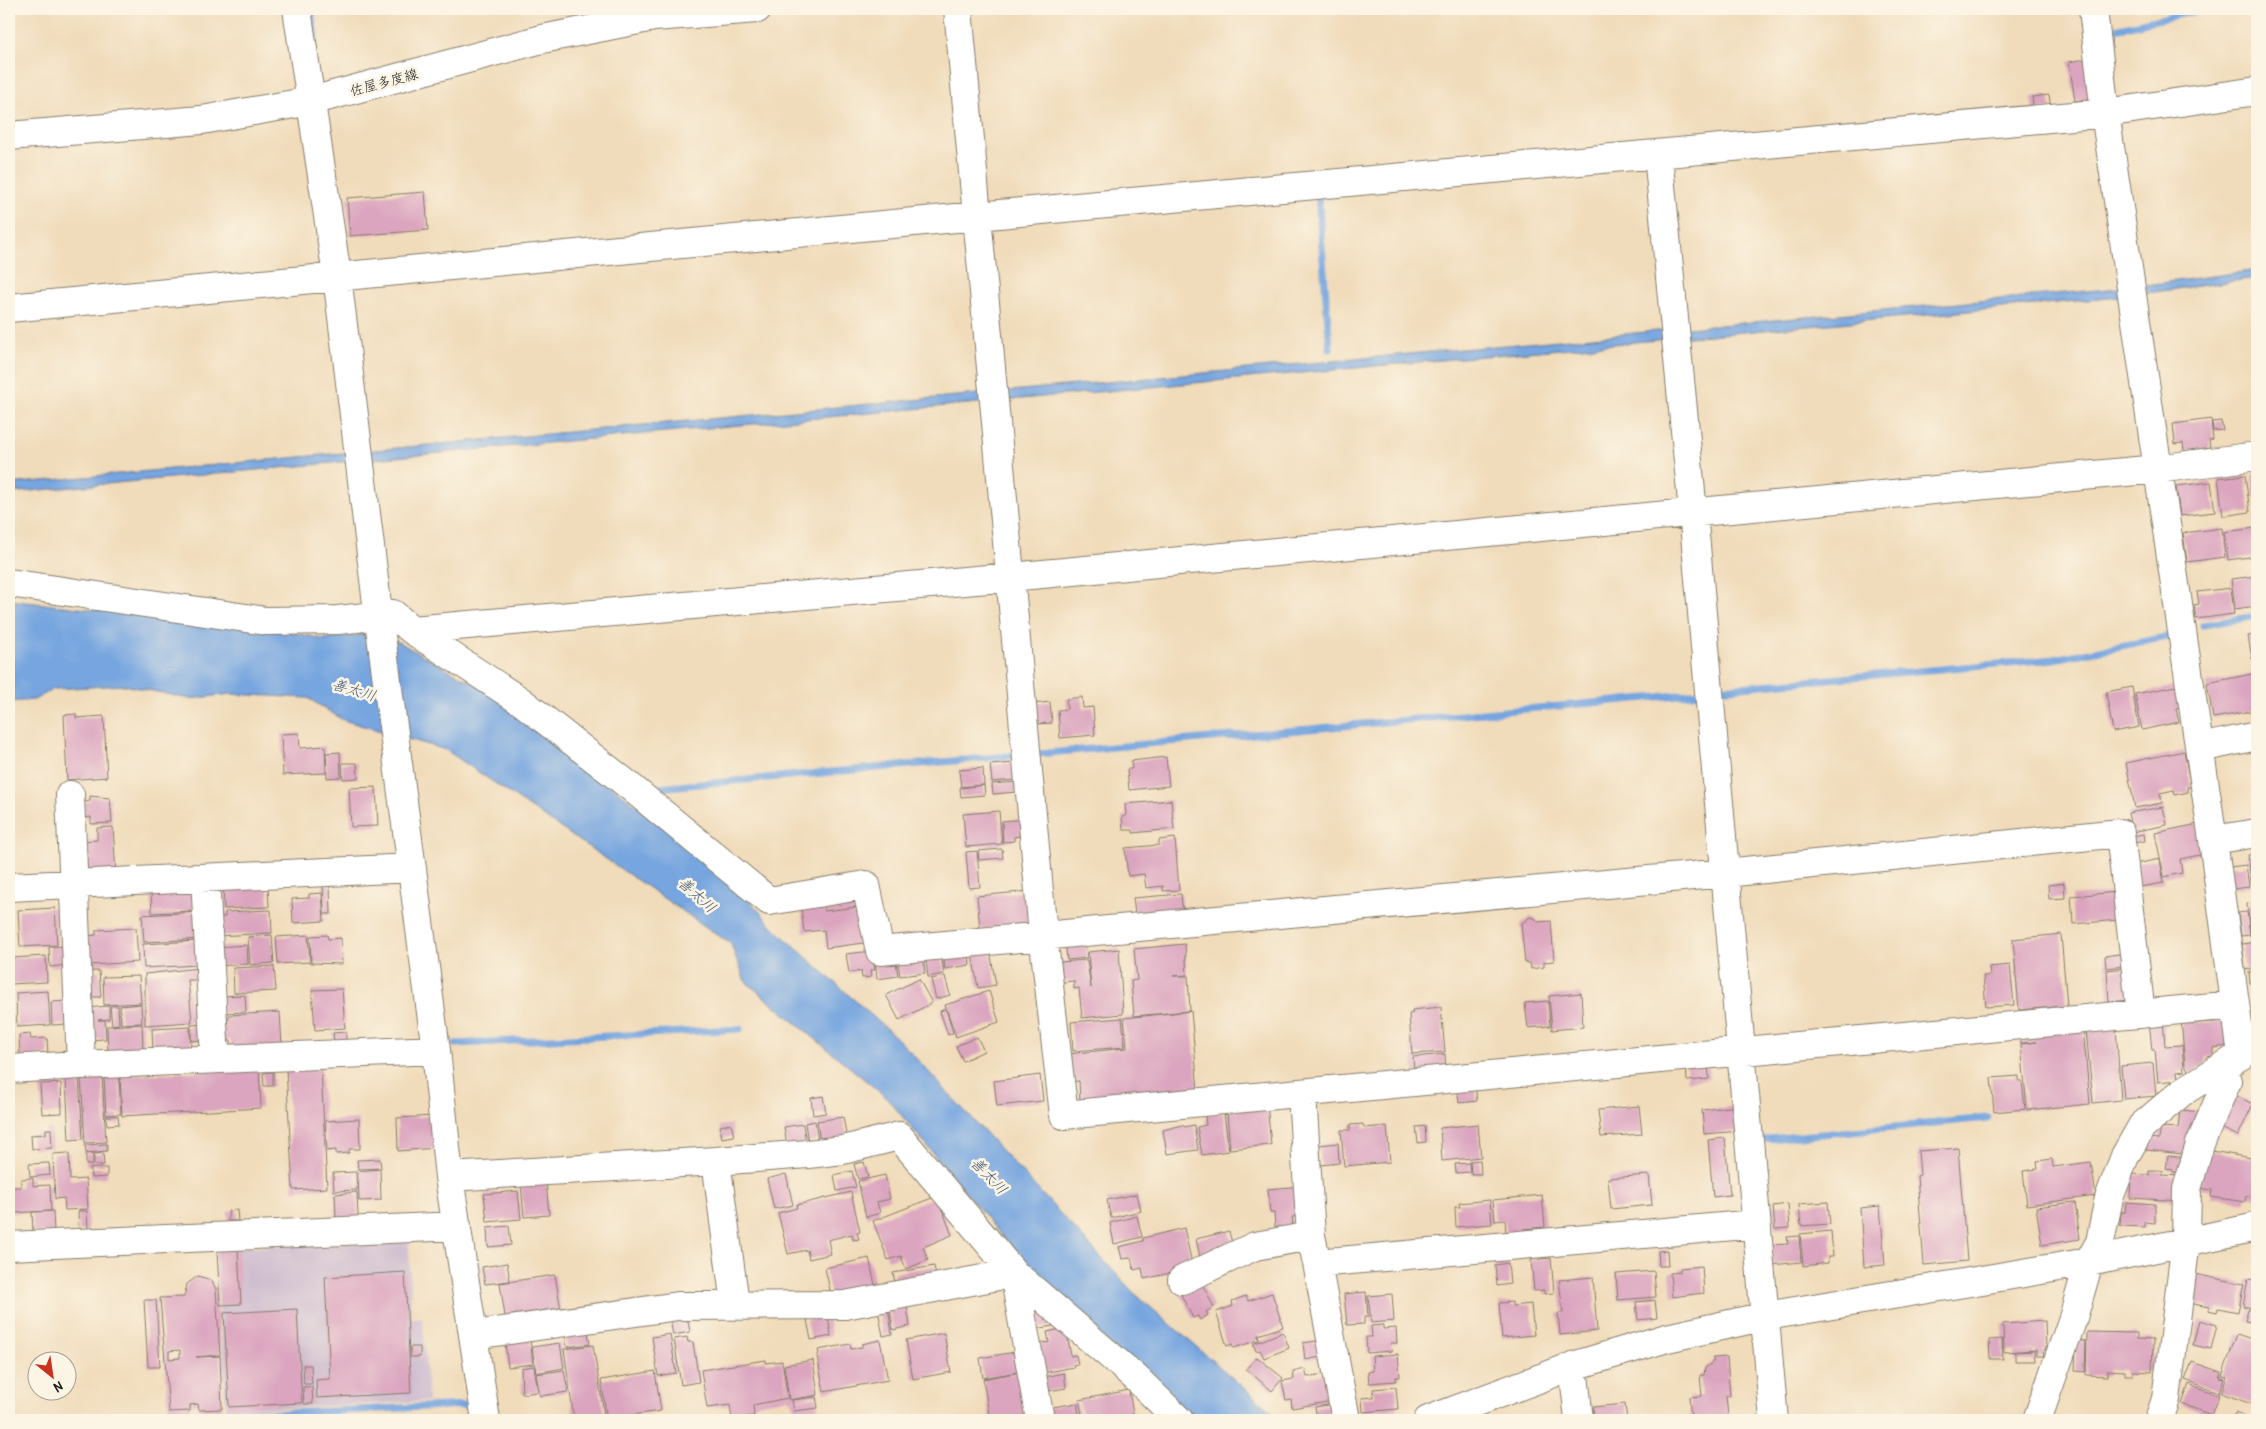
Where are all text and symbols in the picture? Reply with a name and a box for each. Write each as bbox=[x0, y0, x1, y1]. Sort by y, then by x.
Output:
street label: 佐屋多度線 bbox=[348, 63, 420, 100]
water label: 善太川 bbox=[330, 673, 379, 706]
water label: 善太川 bbox=[674, 872, 721, 917]
water label: 善太川 bbox=[966, 1152, 1013, 1199]
north arrow bbox=[28, 1352, 78, 1402]
text: N bbox=[50, 1378, 67, 1398]

